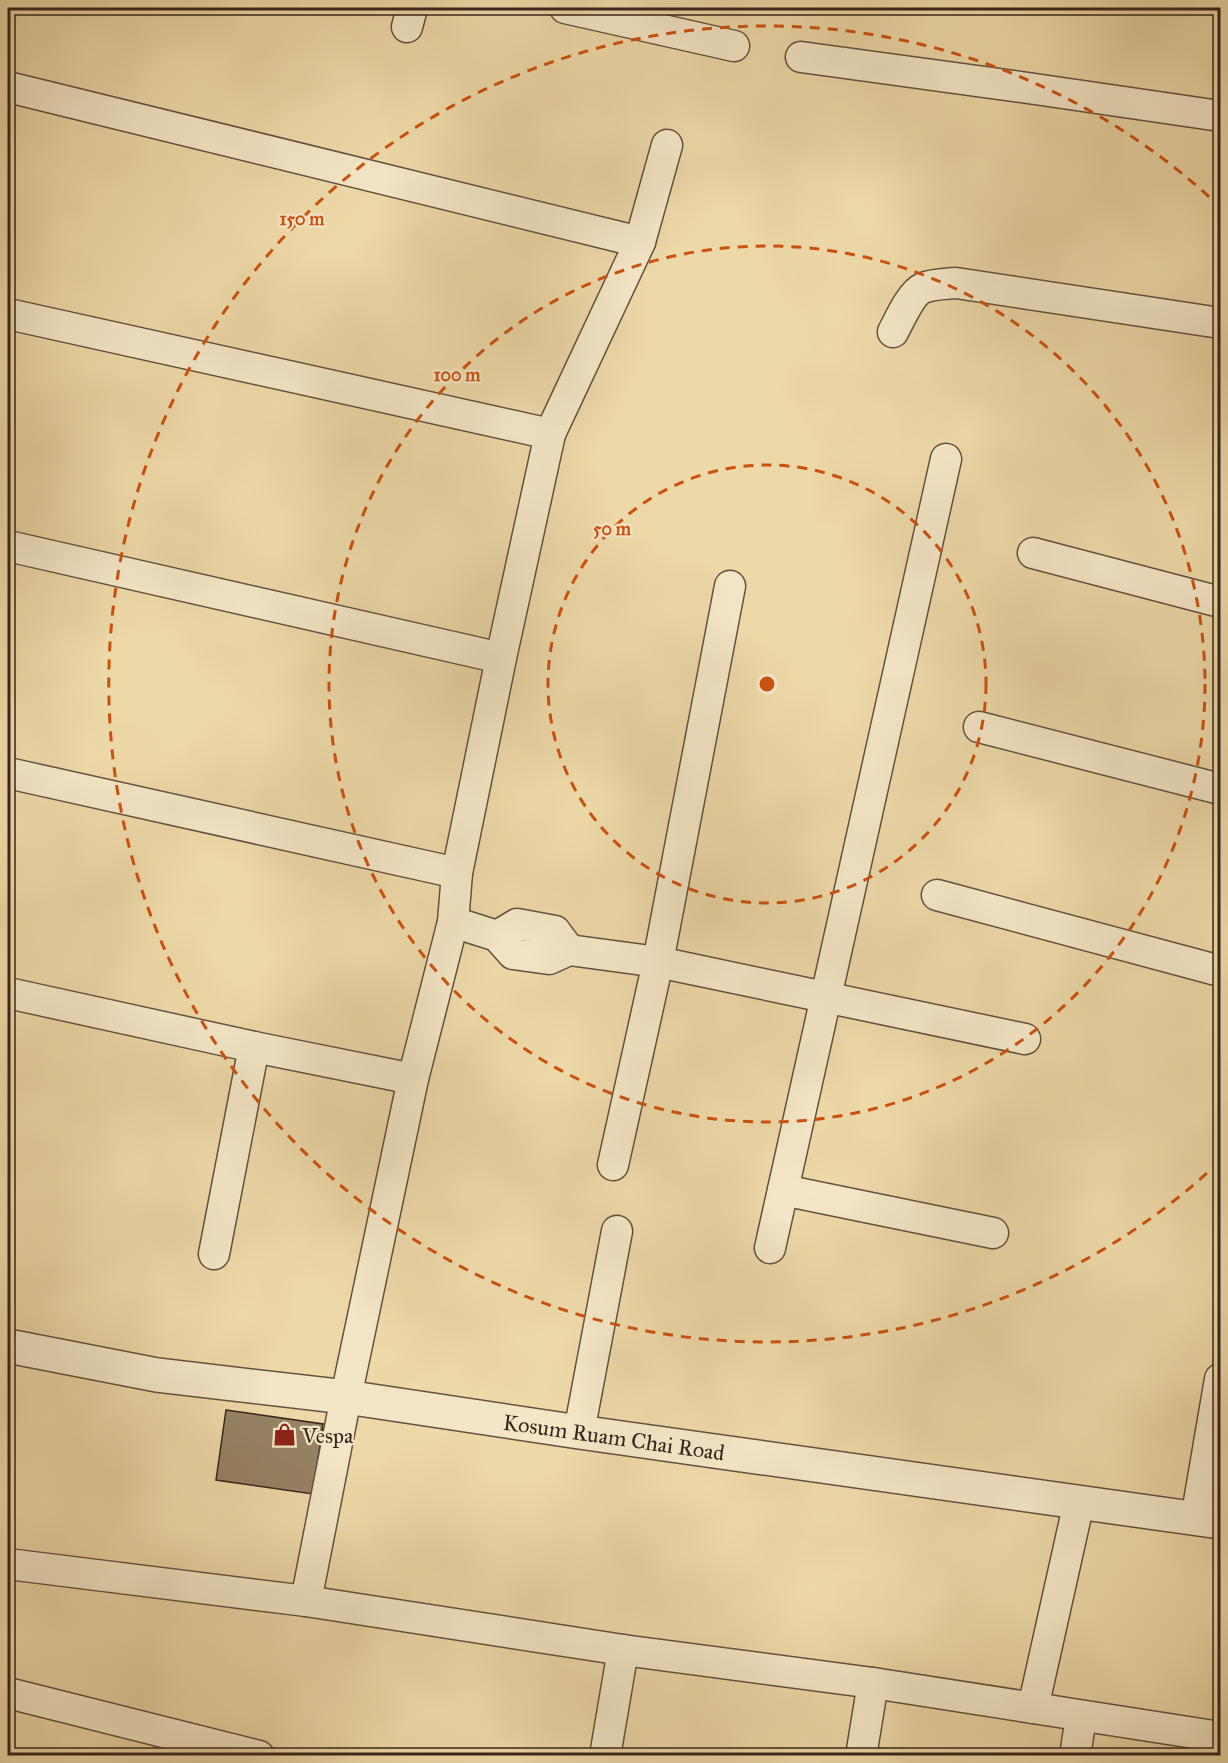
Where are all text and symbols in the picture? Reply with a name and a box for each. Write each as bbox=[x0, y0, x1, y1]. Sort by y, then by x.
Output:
text: 150 m bbox=[280, 208, 325, 230]
text: 100 m bbox=[434, 364, 481, 386]
text: 50 m bbox=[593, 518, 632, 540]
centre of rings bbox=[757, 674, 777, 694]
street label: Kosum Ruam Chai Road bbox=[502, 1409, 726, 1466]
shop icon: Vespa bbox=[271, 1422, 297, 1448]
place label: Vespa bbox=[301, 1422, 354, 1449]

